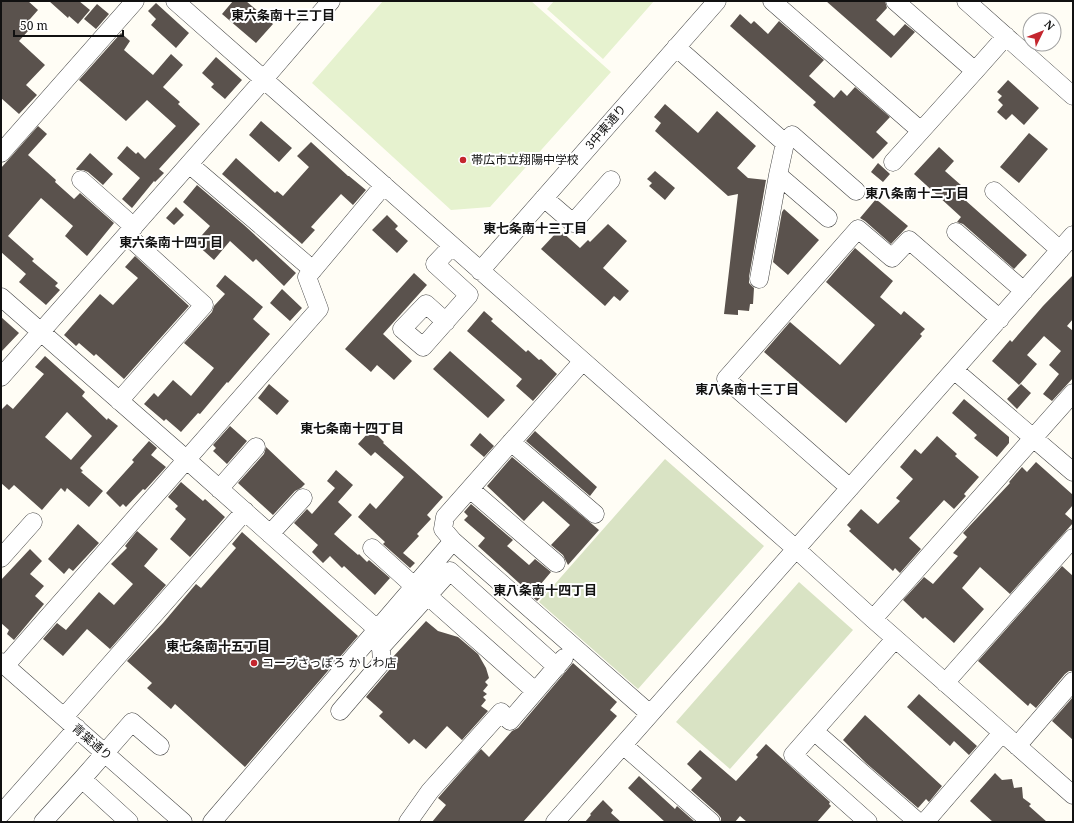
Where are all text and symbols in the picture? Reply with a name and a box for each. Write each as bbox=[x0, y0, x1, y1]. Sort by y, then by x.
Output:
district label: 東六条南十三丁目 bbox=[231, 6, 335, 24]
scale bar bbox=[14, 12, 123, 38]
north arrow bbox=[1022, 12, 1062, 52]
text: 50 m bbox=[20, 17, 48, 34]
text: N bbox=[1041, 17, 1058, 33]
street label: 3中東通り bbox=[581, 100, 630, 153]
place label: 帯広市立翔陽中学校 bbox=[471, 151, 579, 168]
marker: 帯広市立翔陽中学校 bbox=[458, 155, 468, 165]
district label: 東八条南十二丁目 bbox=[865, 184, 969, 202]
district label: 東七条南十三丁目 bbox=[483, 219, 587, 237]
district label: 東六条南十四丁目 bbox=[119, 233, 223, 251]
district label: 東八条南十三丁目 bbox=[695, 380, 799, 398]
district label: 東七条南十四丁目 bbox=[300, 419, 404, 437]
district label: 東八条南十四丁目 bbox=[493, 581, 597, 599]
district label: 東七条南十五丁目 bbox=[166, 637, 270, 655]
place label: コープさっぽろ かしわ店 bbox=[262, 654, 396, 671]
marker: コープさっぽろ かしわ店 bbox=[249, 658, 259, 668]
street label: 青葉通り bbox=[69, 719, 116, 764]

